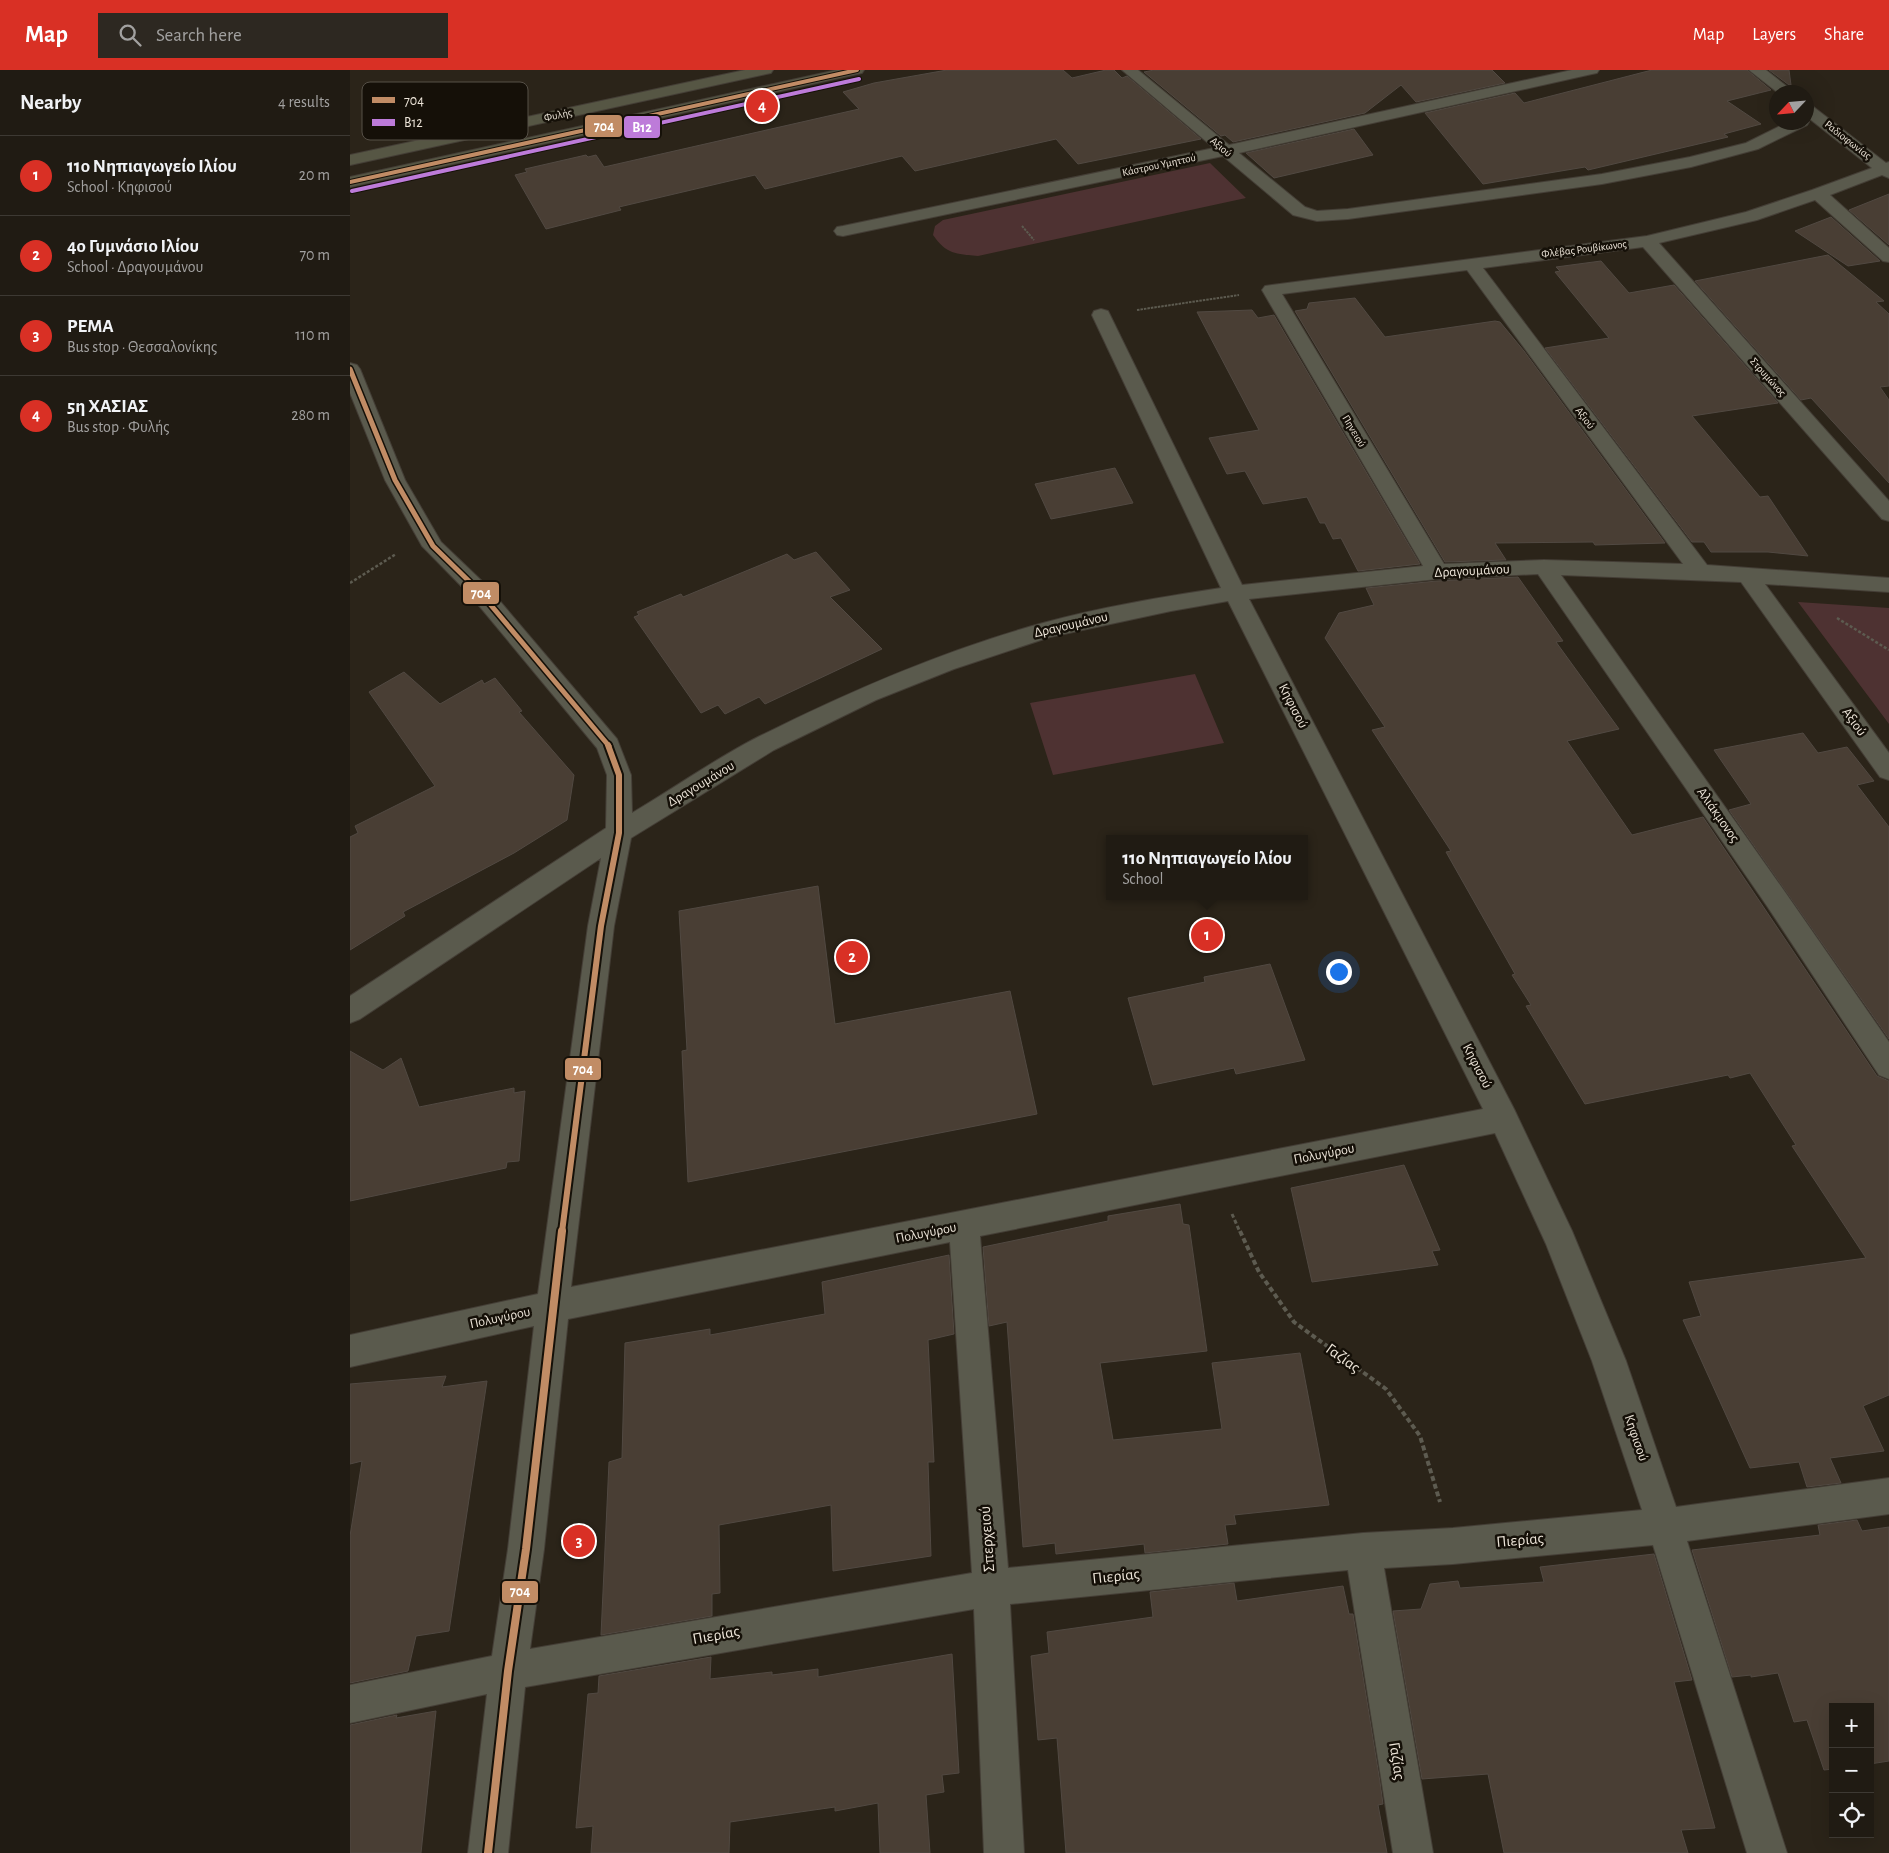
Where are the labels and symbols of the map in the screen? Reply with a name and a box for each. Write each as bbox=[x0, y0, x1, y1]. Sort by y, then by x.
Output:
legend bbox=[362, 82, 528, 140]
north arrow bbox=[1769, 85, 1814, 130]
pin: 4 bbox=[746, 87, 778, 125]
text: 704 bbox=[404, 94, 424, 108]
street label: Φυλής bbox=[543, 107, 573, 123]
line badge: 704 bbox=[584, 114, 623, 138]
line badge: Β12 bbox=[623, 115, 661, 139]
text: Β12 bbox=[404, 116, 423, 130]
street label: Ραδιοφωνίας bbox=[1823, 119, 1873, 161]
text: 704 bbox=[594, 120, 614, 134]
text: Β12 bbox=[632, 121, 652, 135]
street label: Αξιού bbox=[1208, 135, 1234, 159]
street label: Κάστρου Υμηττού bbox=[1121, 152, 1197, 178]
street label: Φλέβας Ρουβίκωνος bbox=[1541, 238, 1627, 260]
street label: Στρυμώνος bbox=[1748, 356, 1788, 398]
street label: Αξιού bbox=[1573, 405, 1597, 431]
street label: Πηνειού bbox=[1340, 413, 1368, 449]
street label: Δραγουμάνου bbox=[1434, 562, 1510, 580]
line badge: 704 bbox=[462, 581, 500, 605]
text: 704 bbox=[471, 587, 491, 601]
street label: Δραγουμάνου bbox=[1033, 610, 1109, 640]
street label: Κηφισού bbox=[1276, 681, 1310, 731]
street label: Αξιού bbox=[1839, 705, 1869, 739]
street label: Δραγουμάνου bbox=[665, 759, 737, 809]
street label: Αλιάκμονος bbox=[1694, 785, 1742, 845]
pin: 1 bbox=[1191, 916, 1223, 954]
pin: 2 bbox=[836, 938, 868, 976]
your location bbox=[1326, 959, 1352, 985]
street label: Κηφισού bbox=[1460, 1041, 1494, 1091]
line badge: 704 bbox=[564, 1057, 602, 1081]
text: 704 bbox=[573, 1063, 593, 1077]
street label: Πολυγύρου bbox=[1292, 1141, 1356, 1167]
street label: Πολυγύρου bbox=[894, 1220, 958, 1246]
street label: Πολυγύρου bbox=[468, 1305, 532, 1331]
street label: Γαζίας bbox=[1322, 1340, 1363, 1376]
street label: Κηφισού bbox=[1622, 1413, 1650, 1463]
street label: Σπερχειού bbox=[977, 1505, 997, 1573]
pin: 3 bbox=[563, 1522, 595, 1560]
street label: Πιερίας bbox=[1496, 1530, 1545, 1551]
street label: Πιερίας bbox=[1091, 1566, 1141, 1587]
line badge: 704 bbox=[501, 1580, 539, 1604]
text: 704 bbox=[510, 1585, 530, 1599]
street label: Πιερίας bbox=[691, 1623, 741, 1648]
street label: Γαζίας bbox=[1385, 1741, 1408, 1781]

